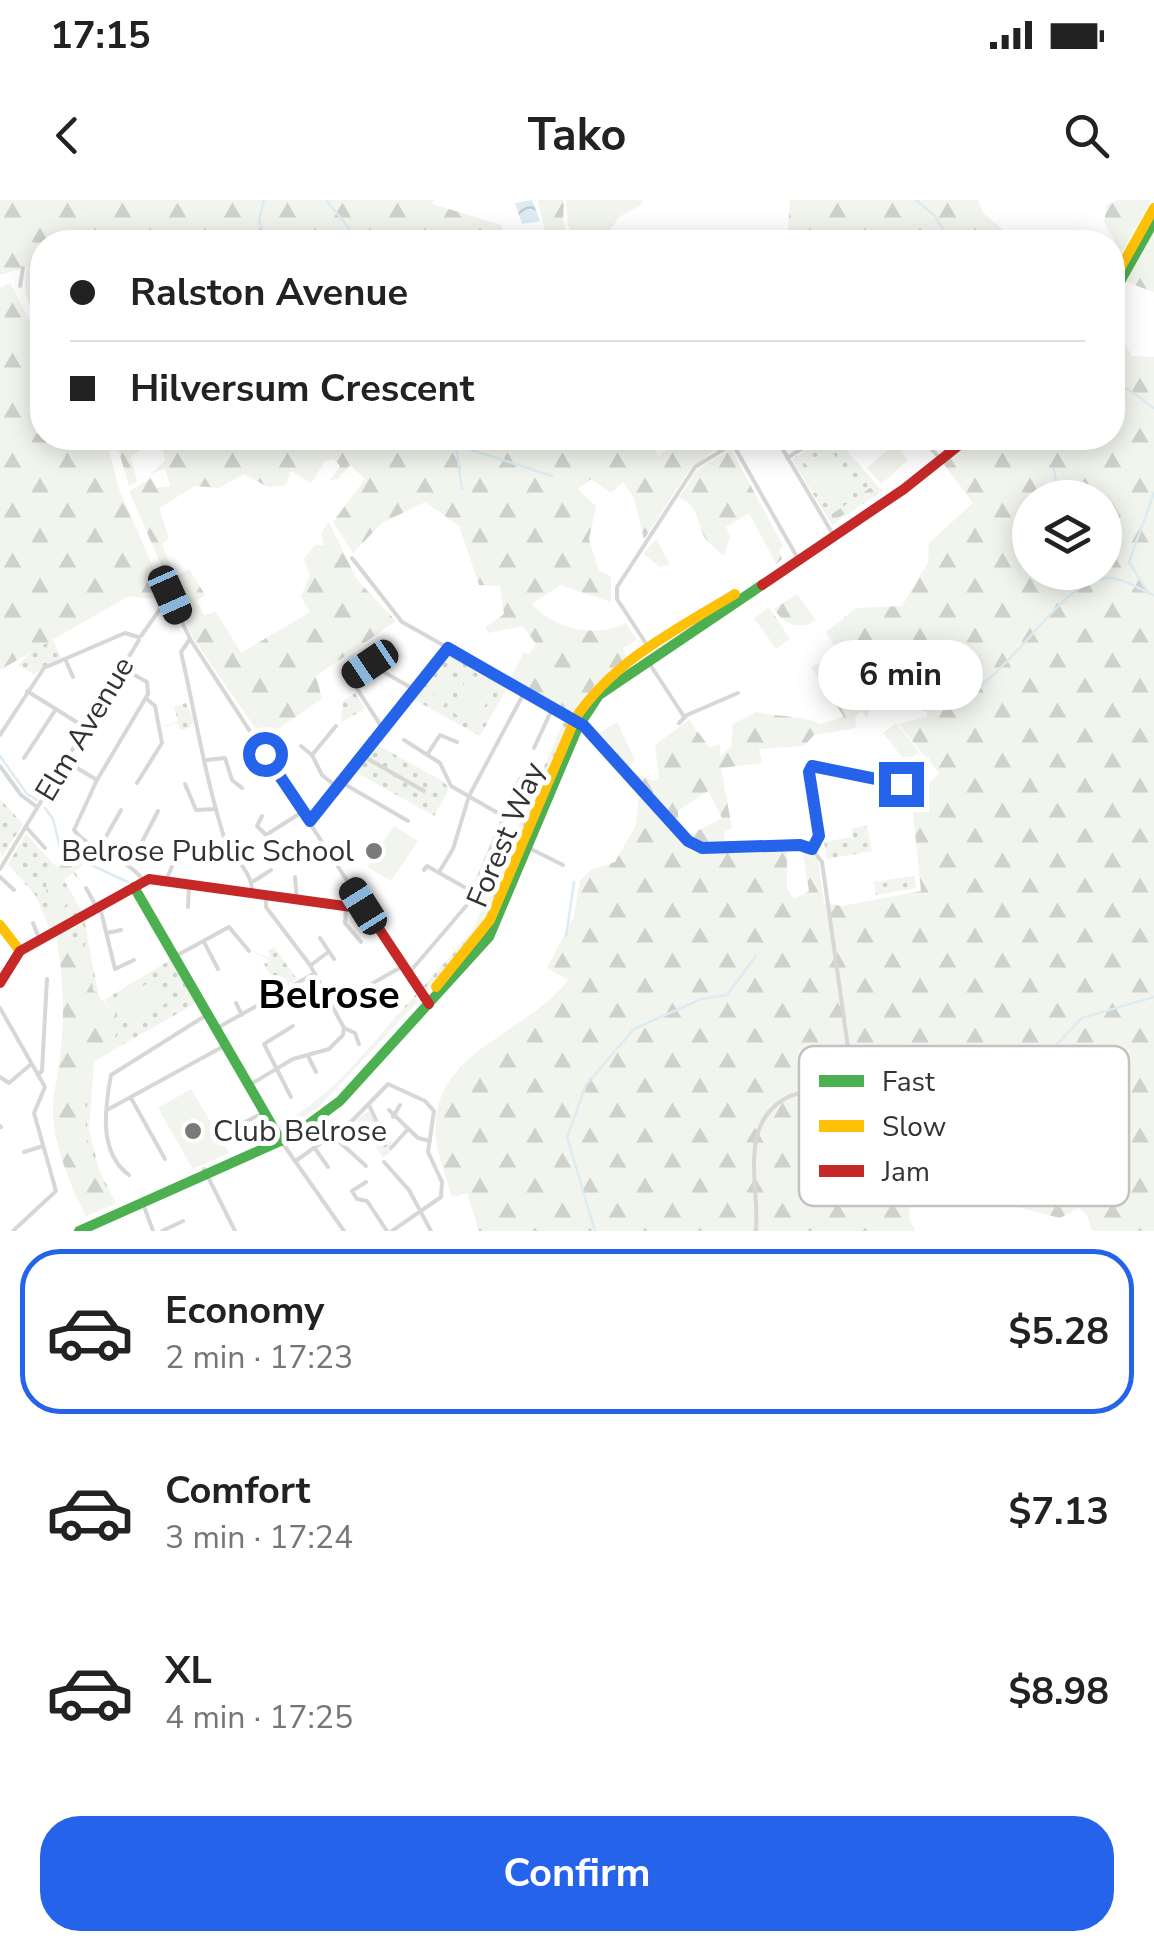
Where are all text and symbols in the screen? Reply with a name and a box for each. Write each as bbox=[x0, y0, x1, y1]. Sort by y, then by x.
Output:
text: 17:15 bbox=[50, 10, 151, 61]
text: Tako bbox=[528, 105, 626, 166]
icon: back bbox=[40, 108, 95, 163]
icon: search bbox=[1059, 108, 1114, 163]
text: Ralston Avenue bbox=[130, 267, 408, 318]
text: Hilversum Crescent bbox=[130, 363, 474, 414]
map controls bbox=[1012, 480, 1122, 590]
button: layers bbox=[1012, 480, 1122, 590]
car bbox=[144, 561, 196, 629]
car bbox=[337, 635, 403, 693]
callout: 6 min bbox=[818, 639, 984, 709]
street label: Elm Avenue bbox=[26, 649, 144, 809]
text: 6 min bbox=[859, 653, 942, 696]
route start bbox=[243, 732, 288, 777]
street label: Forest Way bbox=[457, 756, 555, 914]
route end bbox=[879, 762, 924, 807]
place label: Belrose Public School bbox=[61, 831, 354, 872]
marker: Belrose Public School bbox=[363, 840, 385, 862]
car bbox=[334, 873, 392, 939]
district label: Belrose bbox=[258, 968, 400, 1022]
legend bbox=[799, 1046, 1129, 1206]
text: Fast bbox=[882, 1063, 935, 1101]
text: Slow bbox=[882, 1108, 946, 1146]
place label: Club Belrose bbox=[213, 1111, 387, 1152]
marker: Club Belrose bbox=[182, 1120, 204, 1142]
text: Jam bbox=[881, 1153, 930, 1191]
text: Economy bbox=[165, 1285, 324, 1336]
icon: car bbox=[45, 1287, 135, 1377]
text: $5.28 bbox=[1008, 1306, 1109, 1357]
text: 2 min · 17:23 bbox=[165, 1336, 353, 1379]
text: Comfort bbox=[165, 1465, 310, 1516]
icon: car bbox=[45, 1467, 135, 1557]
text: $7.13 bbox=[1008, 1486, 1109, 1537]
text: 3 min · 17:24 bbox=[165, 1516, 353, 1559]
text: XL bbox=[165, 1645, 212, 1696]
icon: car bbox=[45, 1647, 135, 1737]
text: $8.98 bbox=[1008, 1666, 1109, 1717]
text: 4 min · 17:25 bbox=[165, 1696, 353, 1739]
button: Confirm bbox=[40, 1816, 1114, 1931]

